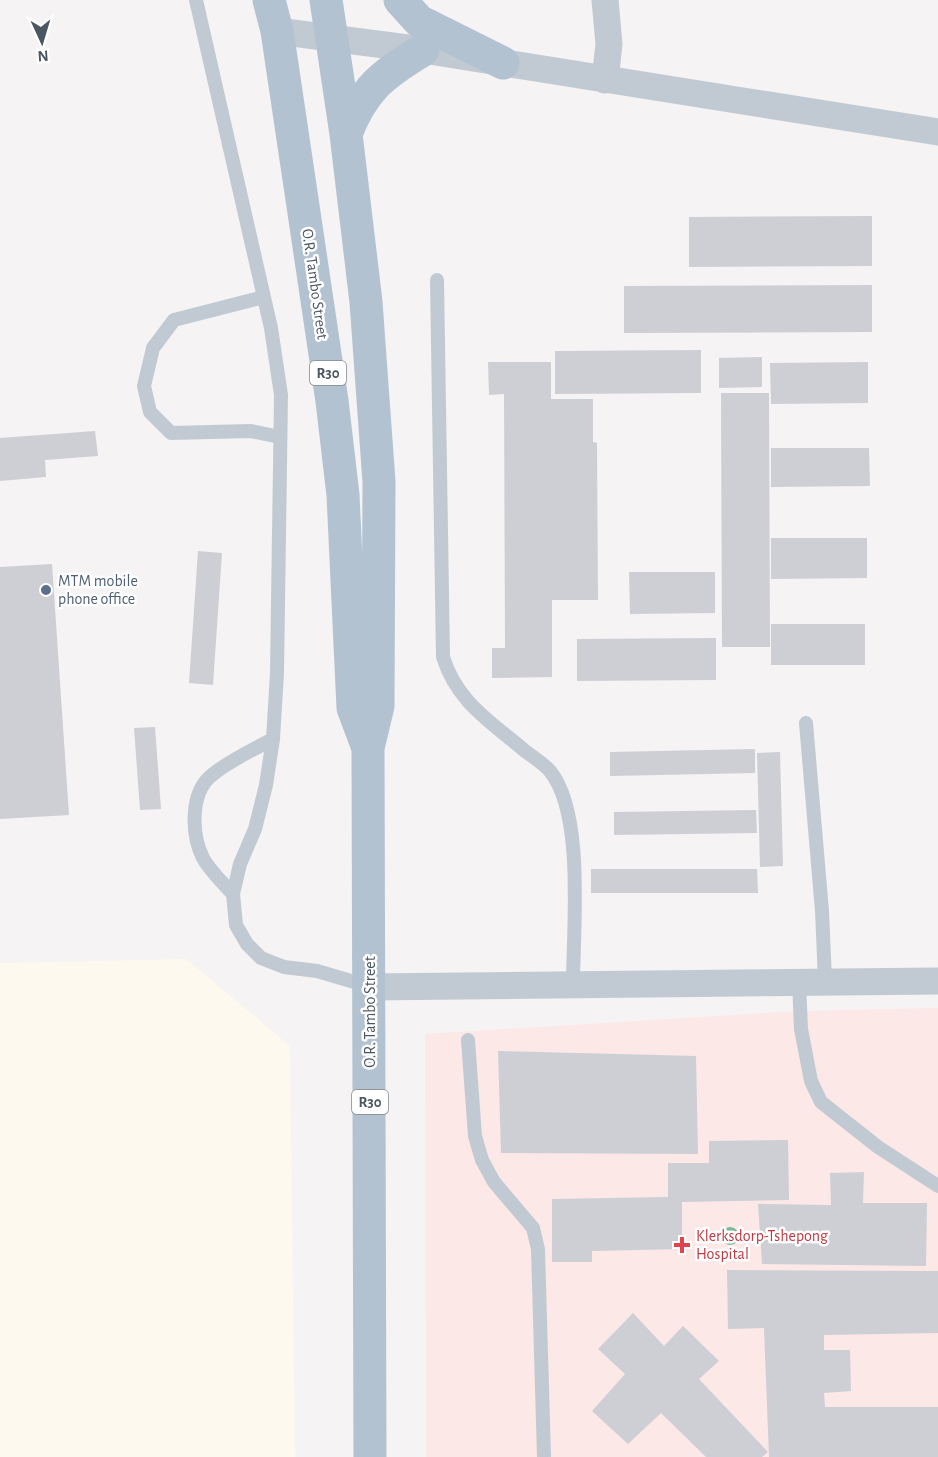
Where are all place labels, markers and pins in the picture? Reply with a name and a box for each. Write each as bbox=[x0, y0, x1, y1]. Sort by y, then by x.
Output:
place label: MTM mobile phone office bbox=[58, 573, 138, 607]
marker: MTM mobile phone office bbox=[39, 583, 53, 597]
place label: Klerksdorp-Tshepong Hospital bbox=[696, 1228, 828, 1262]
marker: Klerksdorp-Tshepong Hospital bbox=[673, 1236, 691, 1254]

